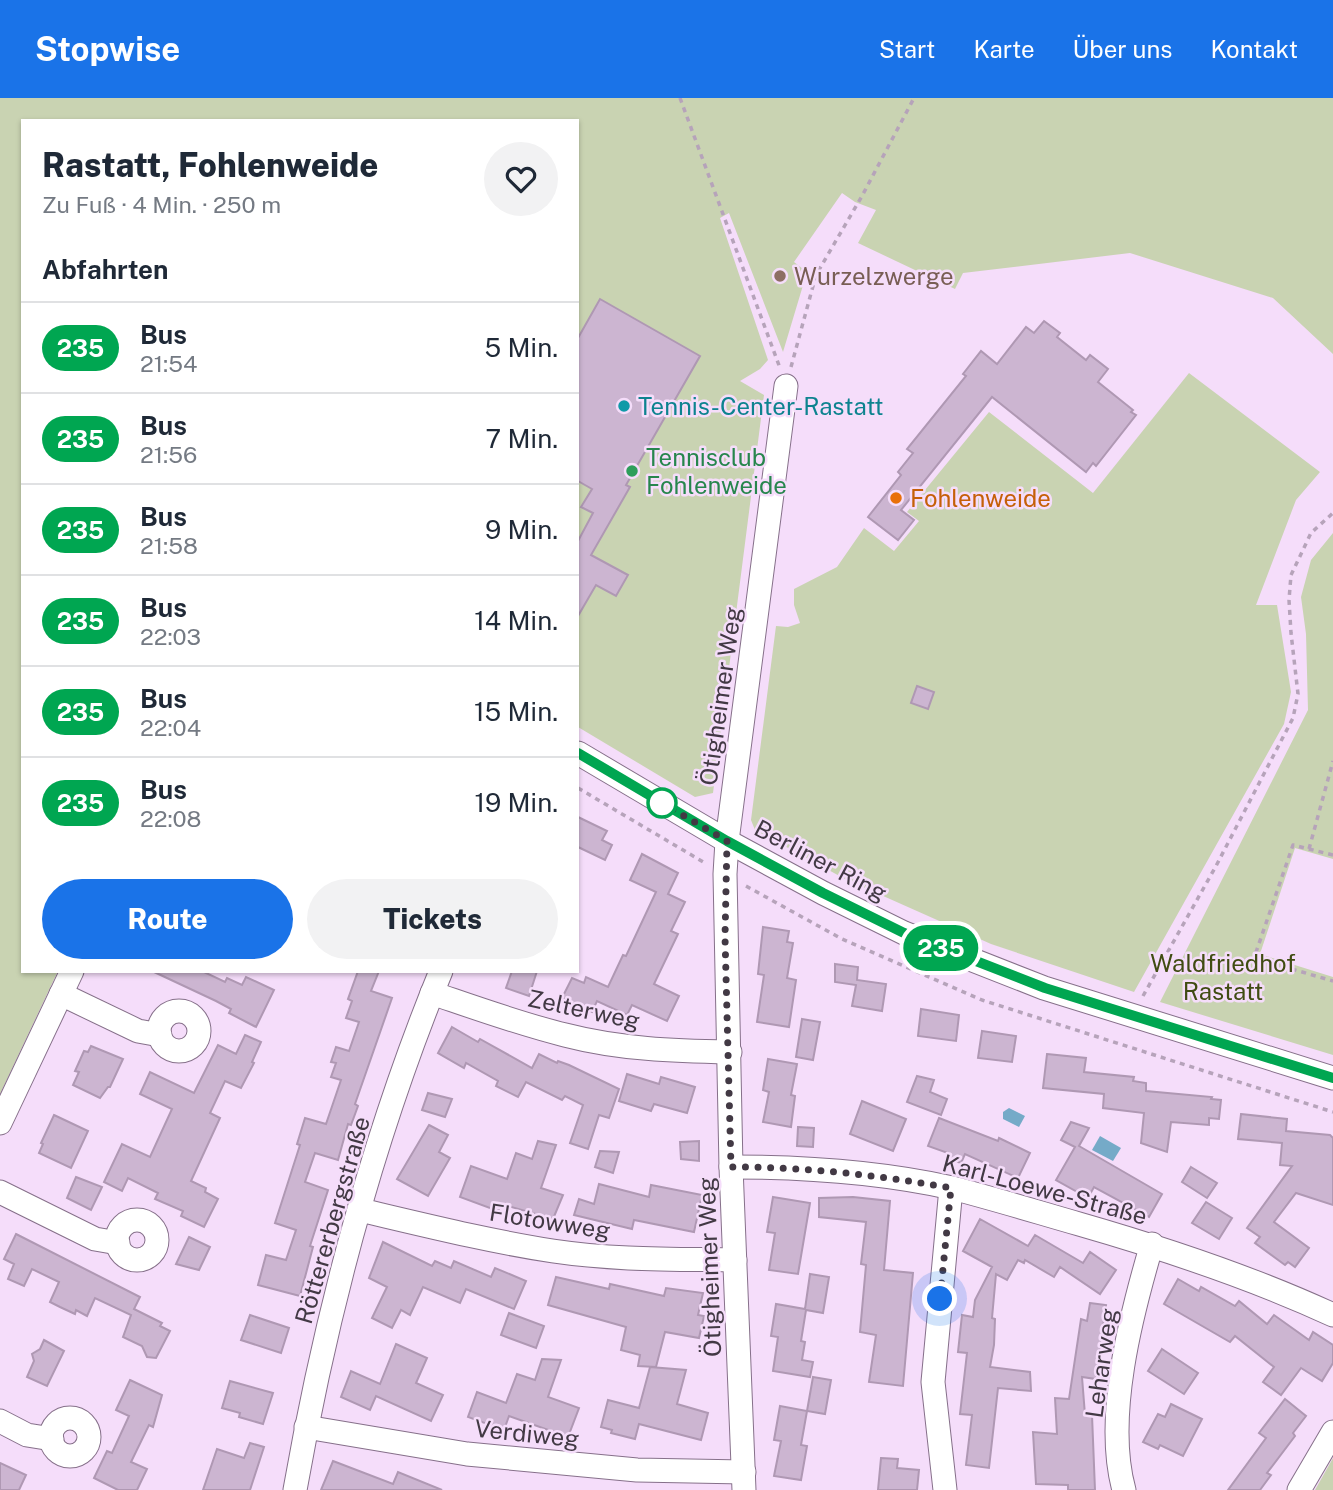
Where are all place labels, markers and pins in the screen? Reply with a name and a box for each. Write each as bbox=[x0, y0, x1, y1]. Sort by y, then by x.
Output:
place label: Wurzelzwerge bbox=[794, 262, 954, 290]
marker: Wurzelzwerge bbox=[772, 268, 788, 284]
place label: Tennis-Center-Rastatt bbox=[638, 392, 884, 420]
marker: Tennis-Center-Rastatt bbox=[616, 398, 632, 414]
place label: Tennisclub Fohlenweide bbox=[646, 443, 787, 499]
marker: Tennisclub Fohlenweide bbox=[624, 463, 640, 479]
place label: Fohlenweide bbox=[910, 484, 1051, 512]
marker: Fohlenweide bbox=[888, 490, 904, 506]
unlabelled marker bbox=[647, 788, 677, 818]

